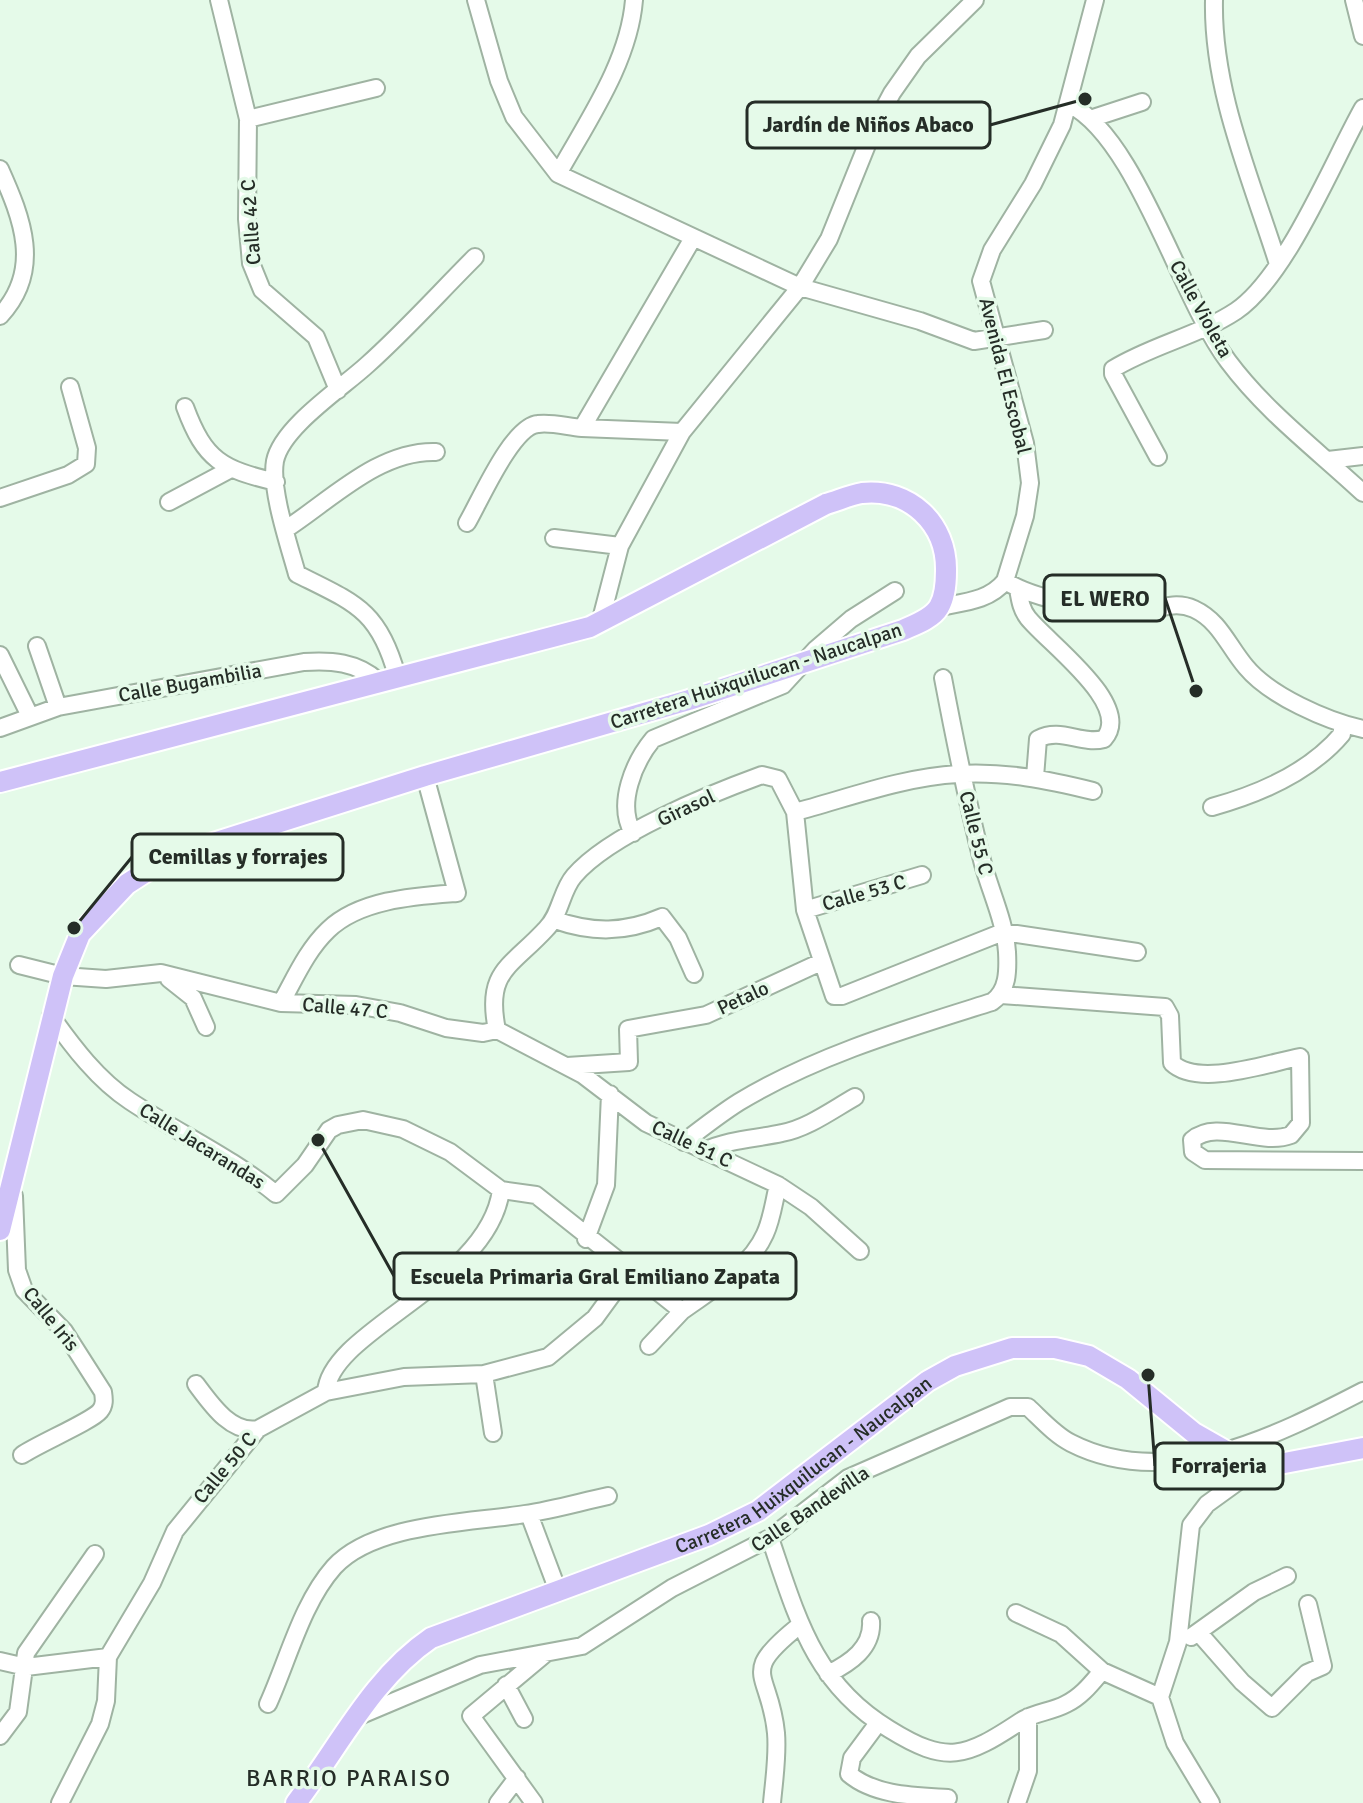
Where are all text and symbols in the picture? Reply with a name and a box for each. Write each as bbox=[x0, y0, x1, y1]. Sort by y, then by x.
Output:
callout: Jardín de Niños Abaco bbox=[747, 102, 990, 148]
text: Jardín de Niños Abaco bbox=[762, 111, 974, 138]
street label: Calle 42 C bbox=[236, 178, 266, 266]
street label: Calle Violeta bbox=[1164, 256, 1238, 362]
street label: Avenida El Escobal bbox=[973, 295, 1037, 457]
callout: EL WERO bbox=[1044, 575, 1165, 621]
text: EL WERO bbox=[1060, 585, 1150, 612]
street label: Carretera Huixquilucan - Naucalpan bbox=[607, 617, 905, 735]
street label: Calle Bugambilia bbox=[117, 658, 263, 708]
street label: Girasol bbox=[653, 784, 719, 832]
street label: Calle 55 C bbox=[953, 788, 999, 878]
callout: Cemillas y forrajes bbox=[132, 834, 343, 880]
text: Cemillas y forrajes bbox=[148, 843, 328, 870]
street label: Calle 53 C bbox=[819, 869, 909, 917]
street label: Petalo bbox=[713, 975, 773, 1021]
street label: Calle 47 C bbox=[301, 992, 389, 1024]
street label: Calle Jacarandas bbox=[134, 1097, 270, 1195]
street label: Calle 51 C bbox=[648, 1115, 736, 1173]
callout: Escuela Primaria Gral Emiliano Zapata bbox=[394, 1253, 796, 1299]
text: Escuela Primaria Gral Emiliano Zapata bbox=[410, 1263, 780, 1290]
street label: Calle Iris bbox=[18, 1282, 85, 1356]
street label: Carretera Huixquilucan - Naucalpan bbox=[671, 1370, 936, 1559]
street label: Calle 50 C bbox=[188, 1427, 262, 1509]
callout: Forrajeria bbox=[1155, 1443, 1283, 1489]
text: Forrajeria bbox=[1171, 1452, 1267, 1479]
street label: Calle Bandevilla bbox=[746, 1460, 874, 1558]
district label: BARRIO PARAISO bbox=[246, 1763, 452, 1793]

